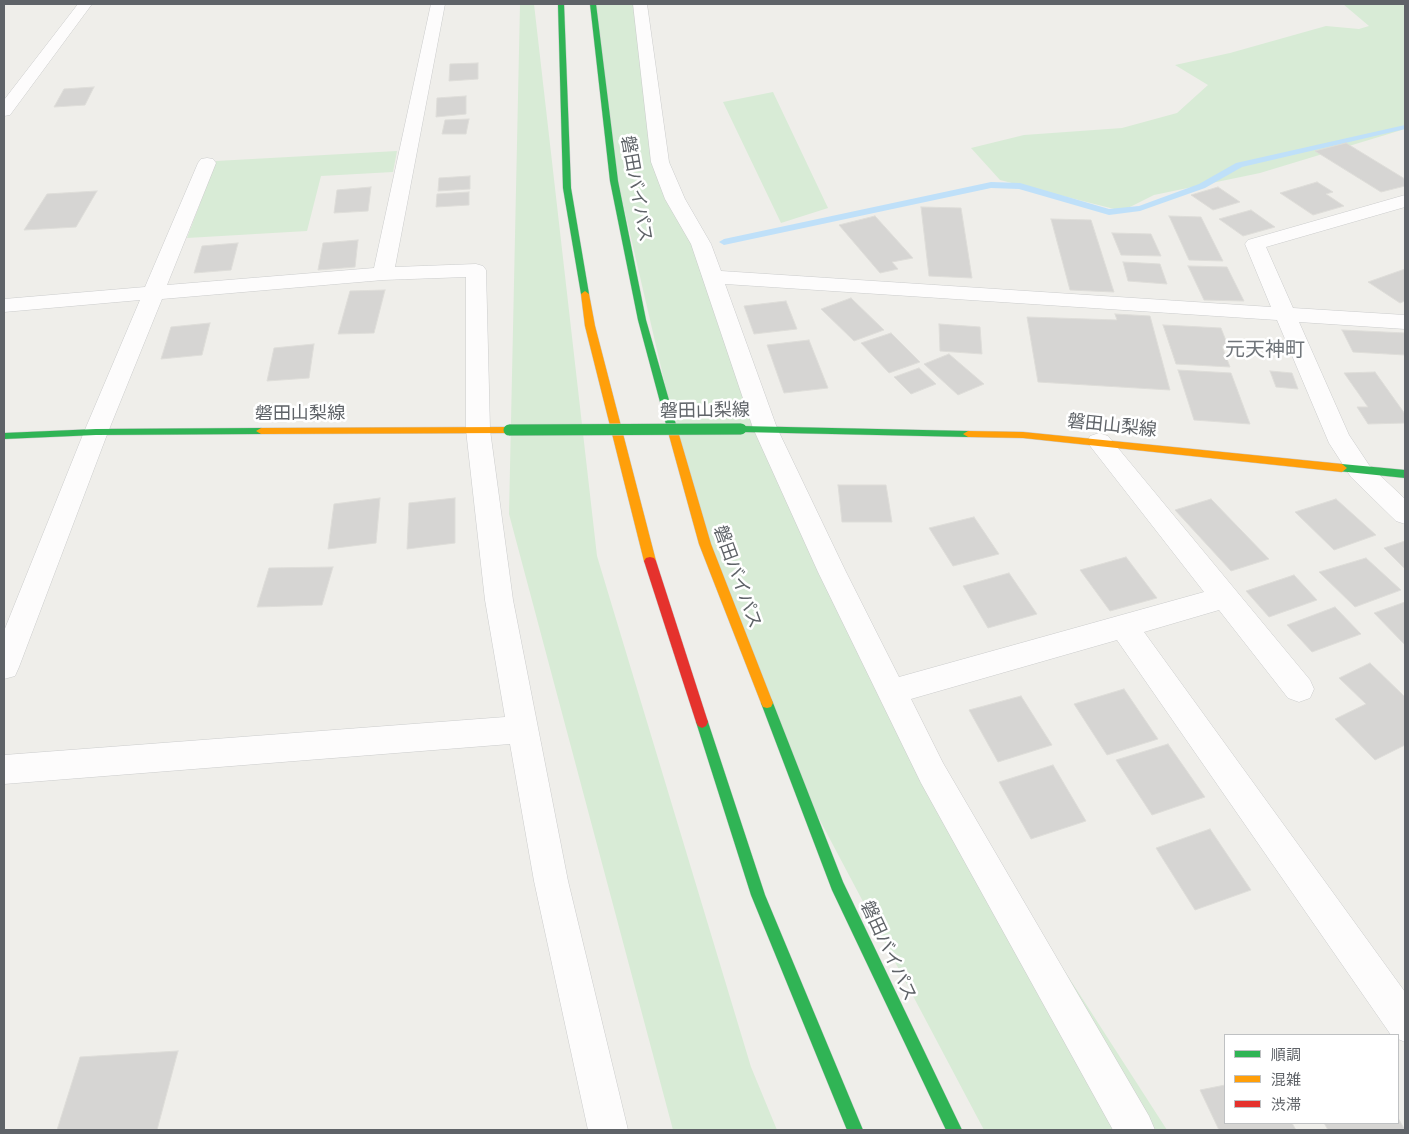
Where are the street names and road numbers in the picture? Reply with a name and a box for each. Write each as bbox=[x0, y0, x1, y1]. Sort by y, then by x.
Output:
street label: 磐田バイパス bbox=[616, 134, 656, 244]
street label: 磐田山梨線 bbox=[660, 399, 750, 423]
street label: 磐田山梨線 bbox=[255, 403, 345, 425]
street label: 磐田山梨線 bbox=[1066, 411, 1158, 441]
street label: 磐田バイパス bbox=[708, 523, 766, 631]
street label: 磐田バイパス bbox=[855, 897, 921, 1005]

